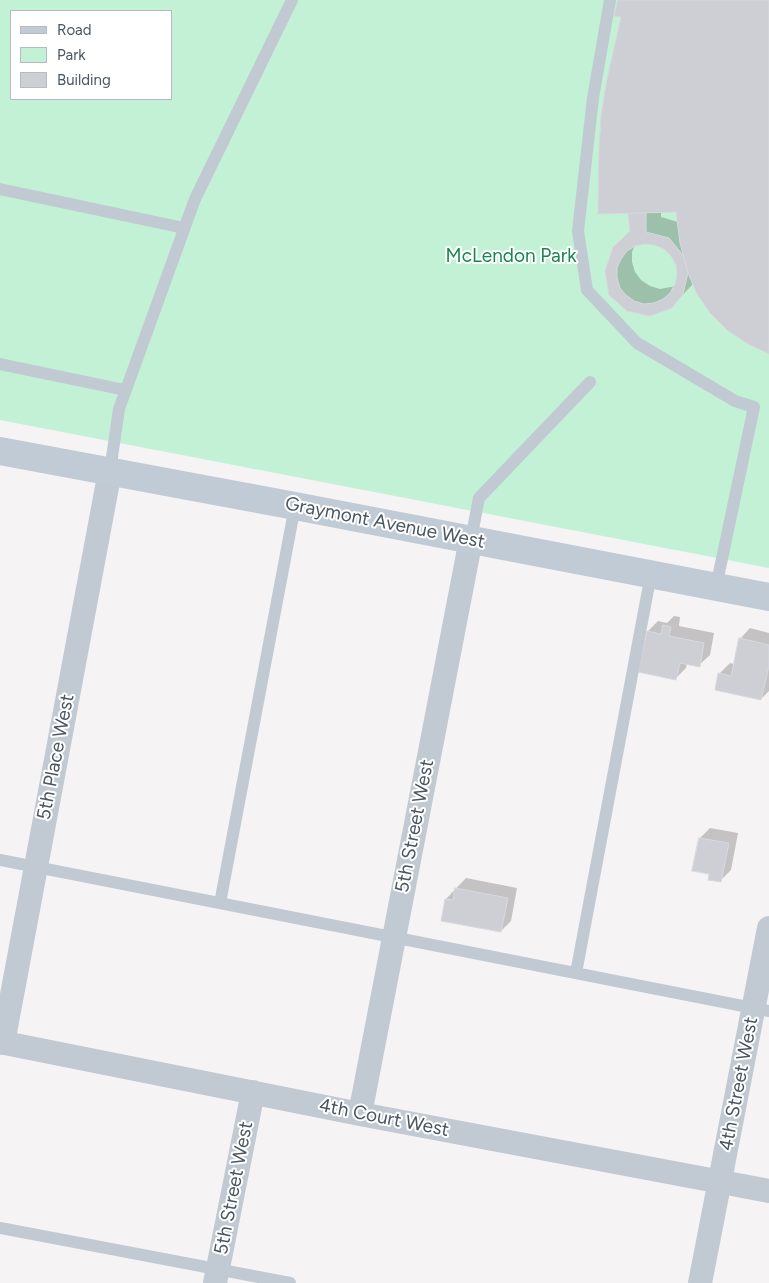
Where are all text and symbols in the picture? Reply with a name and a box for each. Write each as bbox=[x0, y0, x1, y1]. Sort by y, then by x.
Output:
legend bbox=[10, 10, 172, 100]
text: Road bbox=[57, 21, 92, 39]
text: Park bbox=[57, 46, 86, 64]
text: Building bbox=[57, 71, 111, 89]
park label: McLendon Park bbox=[446, 245, 576, 267]
street label: Graymont Avenue West bbox=[283, 492, 487, 554]
street label: 5th Place West bbox=[33, 692, 79, 822]
street label: 5th Street West bbox=[391, 757, 439, 895]
street label: 4th Street West bbox=[715, 1015, 763, 1153]
street label: 4th Court West bbox=[317, 1094, 451, 1142]
street label: 5th Street West bbox=[210, 1119, 258, 1257]

